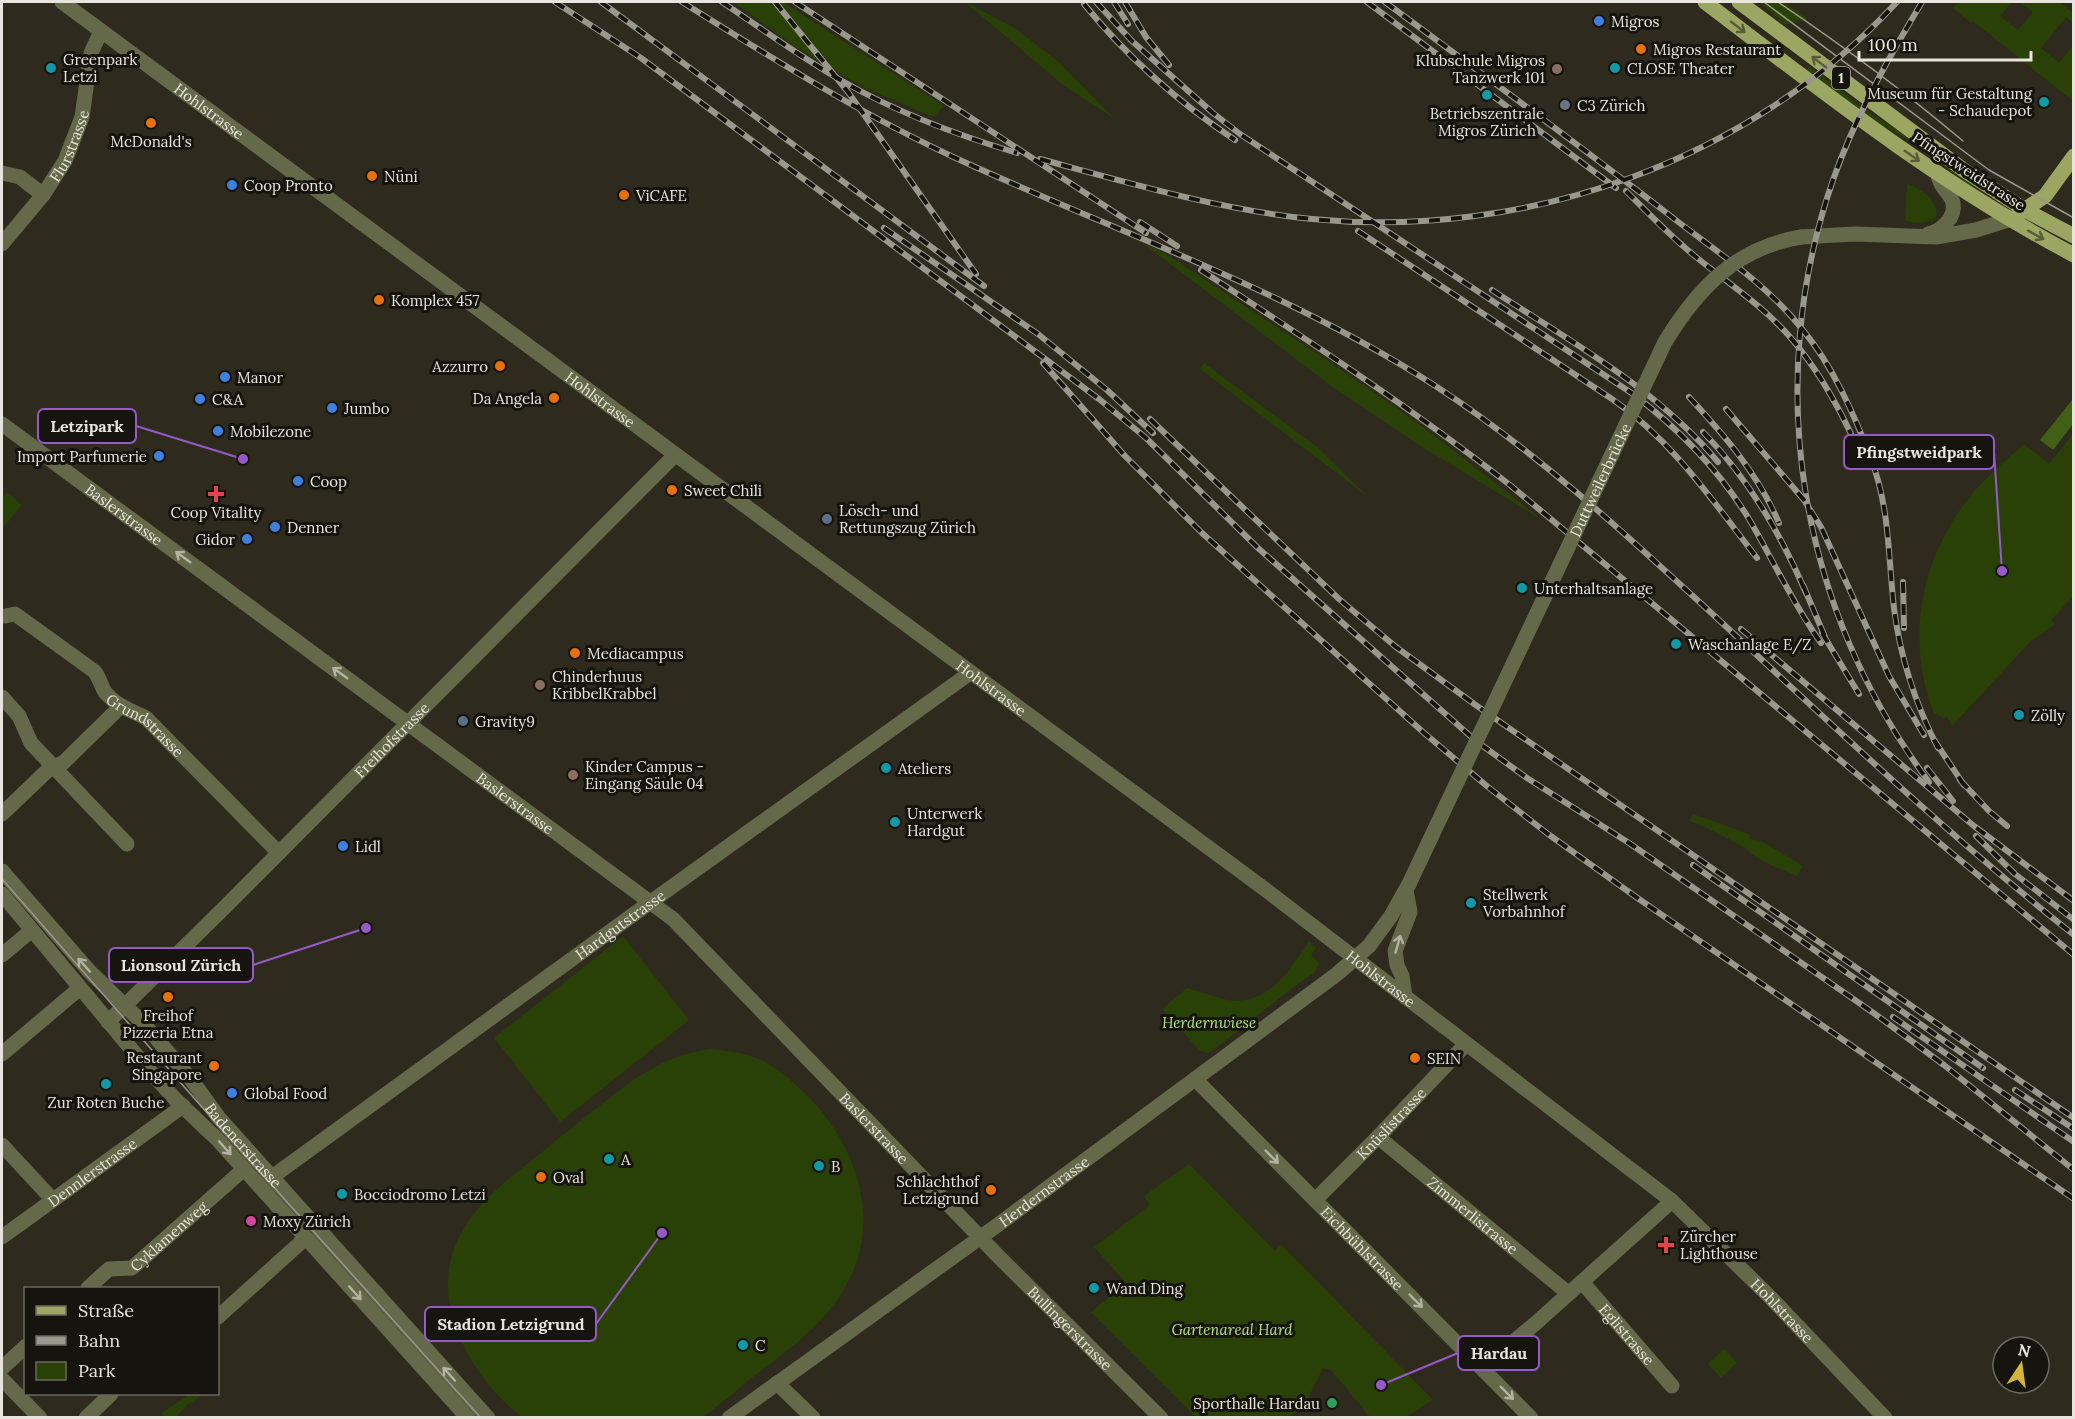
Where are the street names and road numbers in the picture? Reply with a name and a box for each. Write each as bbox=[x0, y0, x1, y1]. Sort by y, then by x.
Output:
road number: 1 bbox=[1832, 67, 1850, 89]
street label: Hohlstrasse bbox=[171, 79, 248, 143]
street label: Flurstrasse bbox=[45, 109, 92, 185]
street label: Pfingstweidstrasse bbox=[1909, 127, 2029, 215]
street label: Hohlstrasse bbox=[562, 367, 639, 431]
street label: Duttweilerbrücke bbox=[1565, 420, 1635, 540]
street label: Baslerstrasse bbox=[82, 479, 167, 549]
street label: Hohlstrasse bbox=[953, 656, 1030, 720]
street label: Grundstrasse bbox=[103, 689, 188, 761]
street label: Freihofstrasse bbox=[350, 698, 433, 781]
street label: Baslerstrasse bbox=[473, 768, 558, 838]
street label: Hardgutstrasse bbox=[571, 885, 669, 963]
street label: Hohlstrasse bbox=[1343, 946, 1419, 1011]
street label: Knüslistrasse bbox=[1352, 1083, 1430, 1163]
street label: Baslerstrasse bbox=[837, 1088, 913, 1166]
street label: Badenerstrasse bbox=[201, 1099, 286, 1191]
street label: Dennlerstrasse bbox=[44, 1133, 140, 1210]
street label: Herdernstrasse bbox=[995, 1151, 1093, 1231]
street label: Zimmerlistrasse bbox=[1424, 1172, 1522, 1258]
street label: Cyklamenweg bbox=[126, 1196, 212, 1275]
street label: Eichbühlstrasse bbox=[1317, 1202, 1408, 1294]
street label: Hohlstrasse bbox=[1747, 1274, 1818, 1347]
street label: Bullingerstrasse bbox=[1024, 1282, 1117, 1374]
street label: Eglistrasse bbox=[1595, 1300, 1659, 1369]

